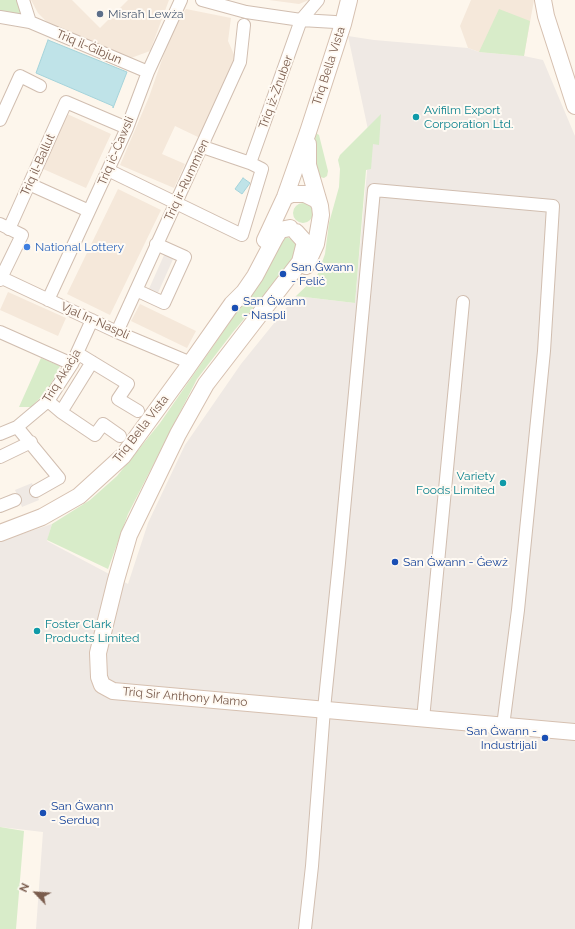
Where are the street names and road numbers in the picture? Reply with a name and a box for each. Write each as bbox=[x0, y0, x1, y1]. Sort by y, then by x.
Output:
street label: Triq Bella Vista bbox=[310, 25, 348, 107]
street label: Triq il-Ġibjun bbox=[54, 27, 124, 67]
street label: Triq iż-Żnuber bbox=[256, 53, 296, 131]
street label: Triq iċ-Ċawsli bbox=[95, 114, 137, 188]
street label: Triq il-Ballut bbox=[18, 132, 58, 198]
street label: Triq ir-Rummien bbox=[162, 137, 212, 223]
street label: Vjal In-Naspli bbox=[58, 299, 132, 343]
street label: Triq Akaċja bbox=[40, 347, 84, 405]
street label: Triq Bella Vista bbox=[110, 392, 172, 466]
street label: Triq Sir Anthony Mamo bbox=[122, 684, 248, 710]

